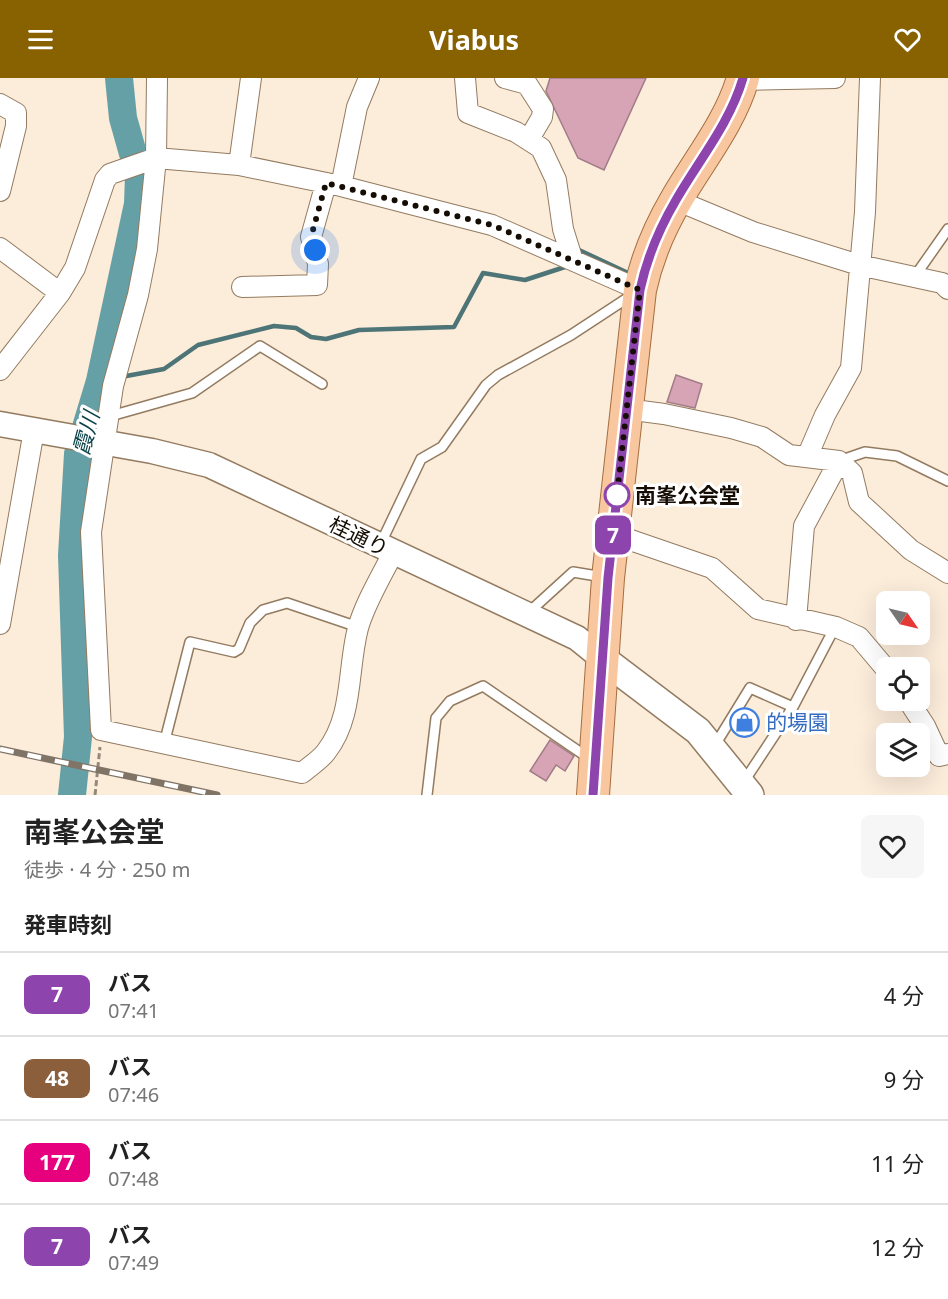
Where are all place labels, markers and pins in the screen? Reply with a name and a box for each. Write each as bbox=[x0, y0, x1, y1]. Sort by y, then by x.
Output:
place label: 南峯公会堂 bbox=[635, 481, 740, 509]
marker: 南峯公会堂 bbox=[604, 482, 630, 508]
shop icon: 的場園 bbox=[729, 706, 761, 738]
place label: 的場園 bbox=[766, 708, 829, 736]

